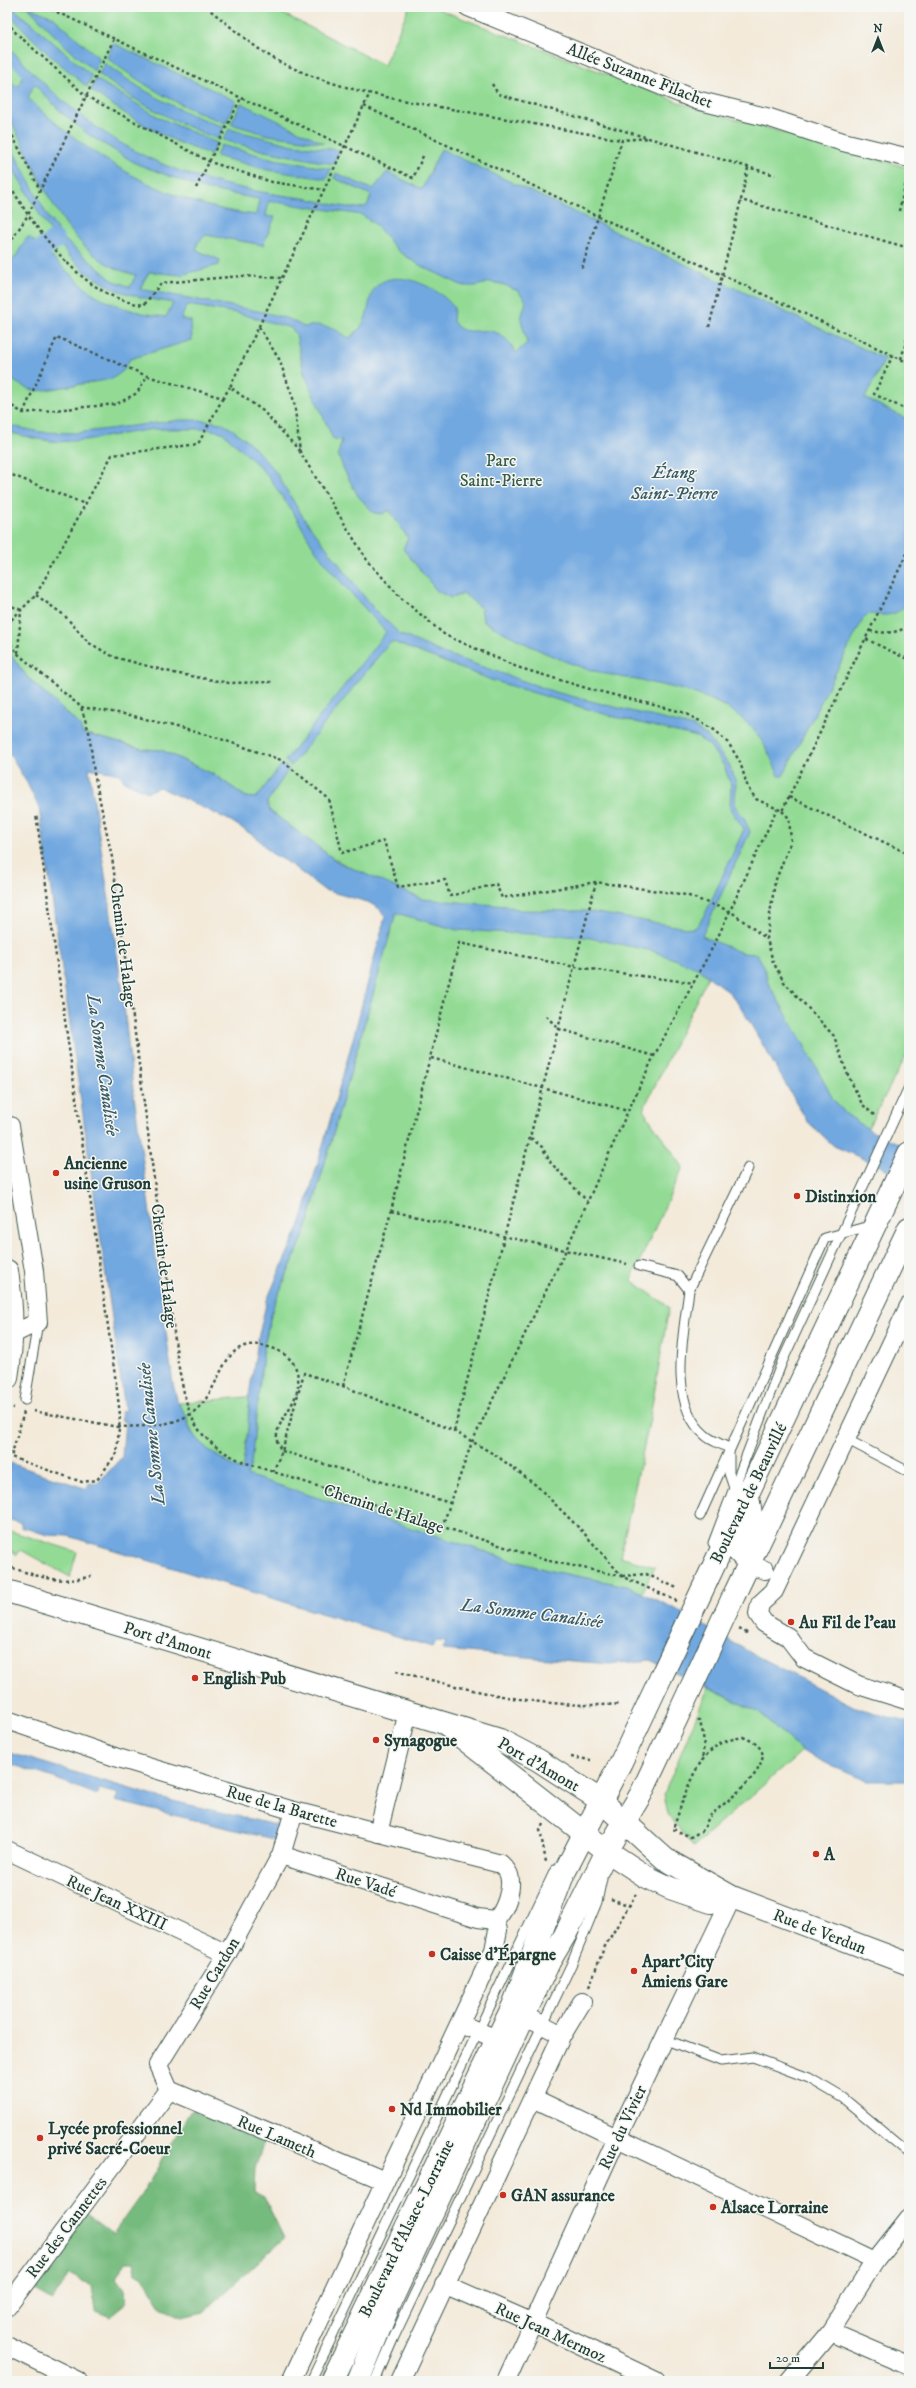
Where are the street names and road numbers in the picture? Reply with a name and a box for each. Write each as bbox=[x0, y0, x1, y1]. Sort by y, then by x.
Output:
street label: Allée Suzanne Filachet bbox=[564, 38, 716, 114]
street label: Chemin de Halage bbox=[104, 882, 142, 1009]
street label: Chemin de Halage bbox=[145, 1203, 183, 1330]
street label: Boulevard de Beauvillé bbox=[705, 1419, 793, 1567]
street label: Chemin de Halage bbox=[321, 1479, 447, 1539]
street label: Port d'Amont bbox=[121, 1617, 215, 1665]
street label: Port d'Amont bbox=[493, 1732, 584, 1798]
street label: Rue de la Barette bbox=[224, 1781, 340, 1833]
street label: Rue Vadé bbox=[332, 1863, 399, 1903]
street label: Rue Jean XXIII bbox=[62, 1870, 171, 1936]
street label: Rue de Verdun bbox=[770, 1904, 869, 1960]
street label: Rue Cardon bbox=[185, 1933, 245, 2014]
street label: Rue du Vivier bbox=[594, 2081, 652, 2173]
street label: Rue Lameth bbox=[234, 2110, 320, 2163]
street label: Boulevard d'Alsace-Lorraine bbox=[354, 2136, 460, 2321]
street label: Rue des Cannettes bbox=[21, 2172, 112, 2283]
street label: Rue Jean Mermoz bbox=[491, 2297, 610, 2369]

